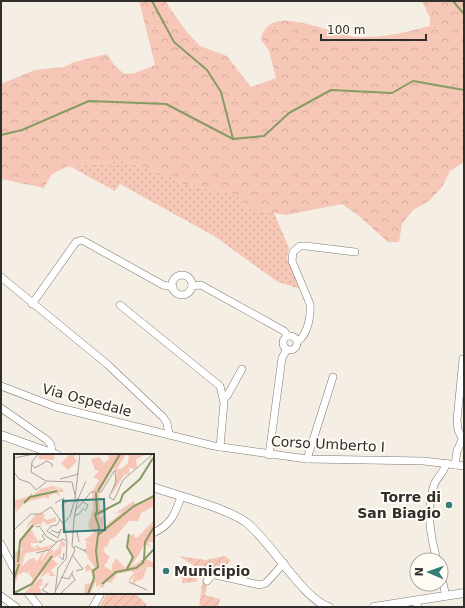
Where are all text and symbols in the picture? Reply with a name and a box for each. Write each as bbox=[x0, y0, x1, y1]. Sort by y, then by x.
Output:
scale bar bbox=[321, 16, 426, 42]
text: 100 m bbox=[327, 23, 365, 37]
street label: Via Ospedale bbox=[41, 380, 133, 420]
street label: Corso Umberto I bbox=[271, 433, 385, 455]
inset map bbox=[14, 454, 154, 594]
place label: Torre di San Biagio bbox=[357, 489, 441, 521]
marker: Torre di San Biagio bbox=[444, 500, 454, 510]
north arrow bbox=[409, 552, 449, 592]
place label: Municipio bbox=[174, 563, 251, 579]
marker: Municipio bbox=[161, 566, 171, 576]
text: N bbox=[413, 567, 426, 577]

